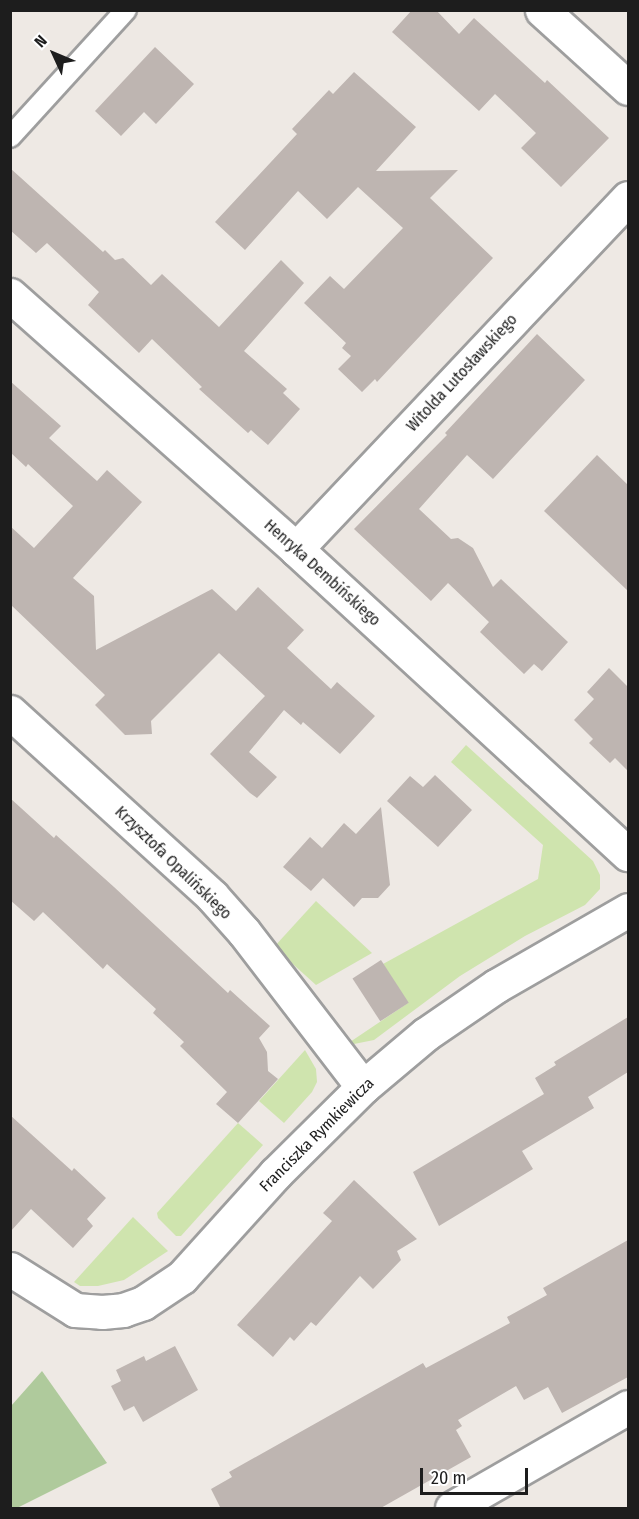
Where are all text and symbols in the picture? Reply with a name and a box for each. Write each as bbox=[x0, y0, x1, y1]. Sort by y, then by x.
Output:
north arrow bbox=[24, 24, 84, 84]
text: N bbox=[31, 31, 51, 51]
street label: Witolda Lutosławskiego bbox=[403, 310, 521, 436]
street label: Henryka Dembińskiego bbox=[260, 516, 384, 630]
street label: Krzysztofa Opalińskiego bbox=[111, 802, 235, 924]
street label: Franciszka Rymkiewicza bbox=[256, 1074, 378, 1196]
scale bar bbox=[423, 1456, 531, 1494]
text: 20 m bbox=[431, 1467, 466, 1489]

